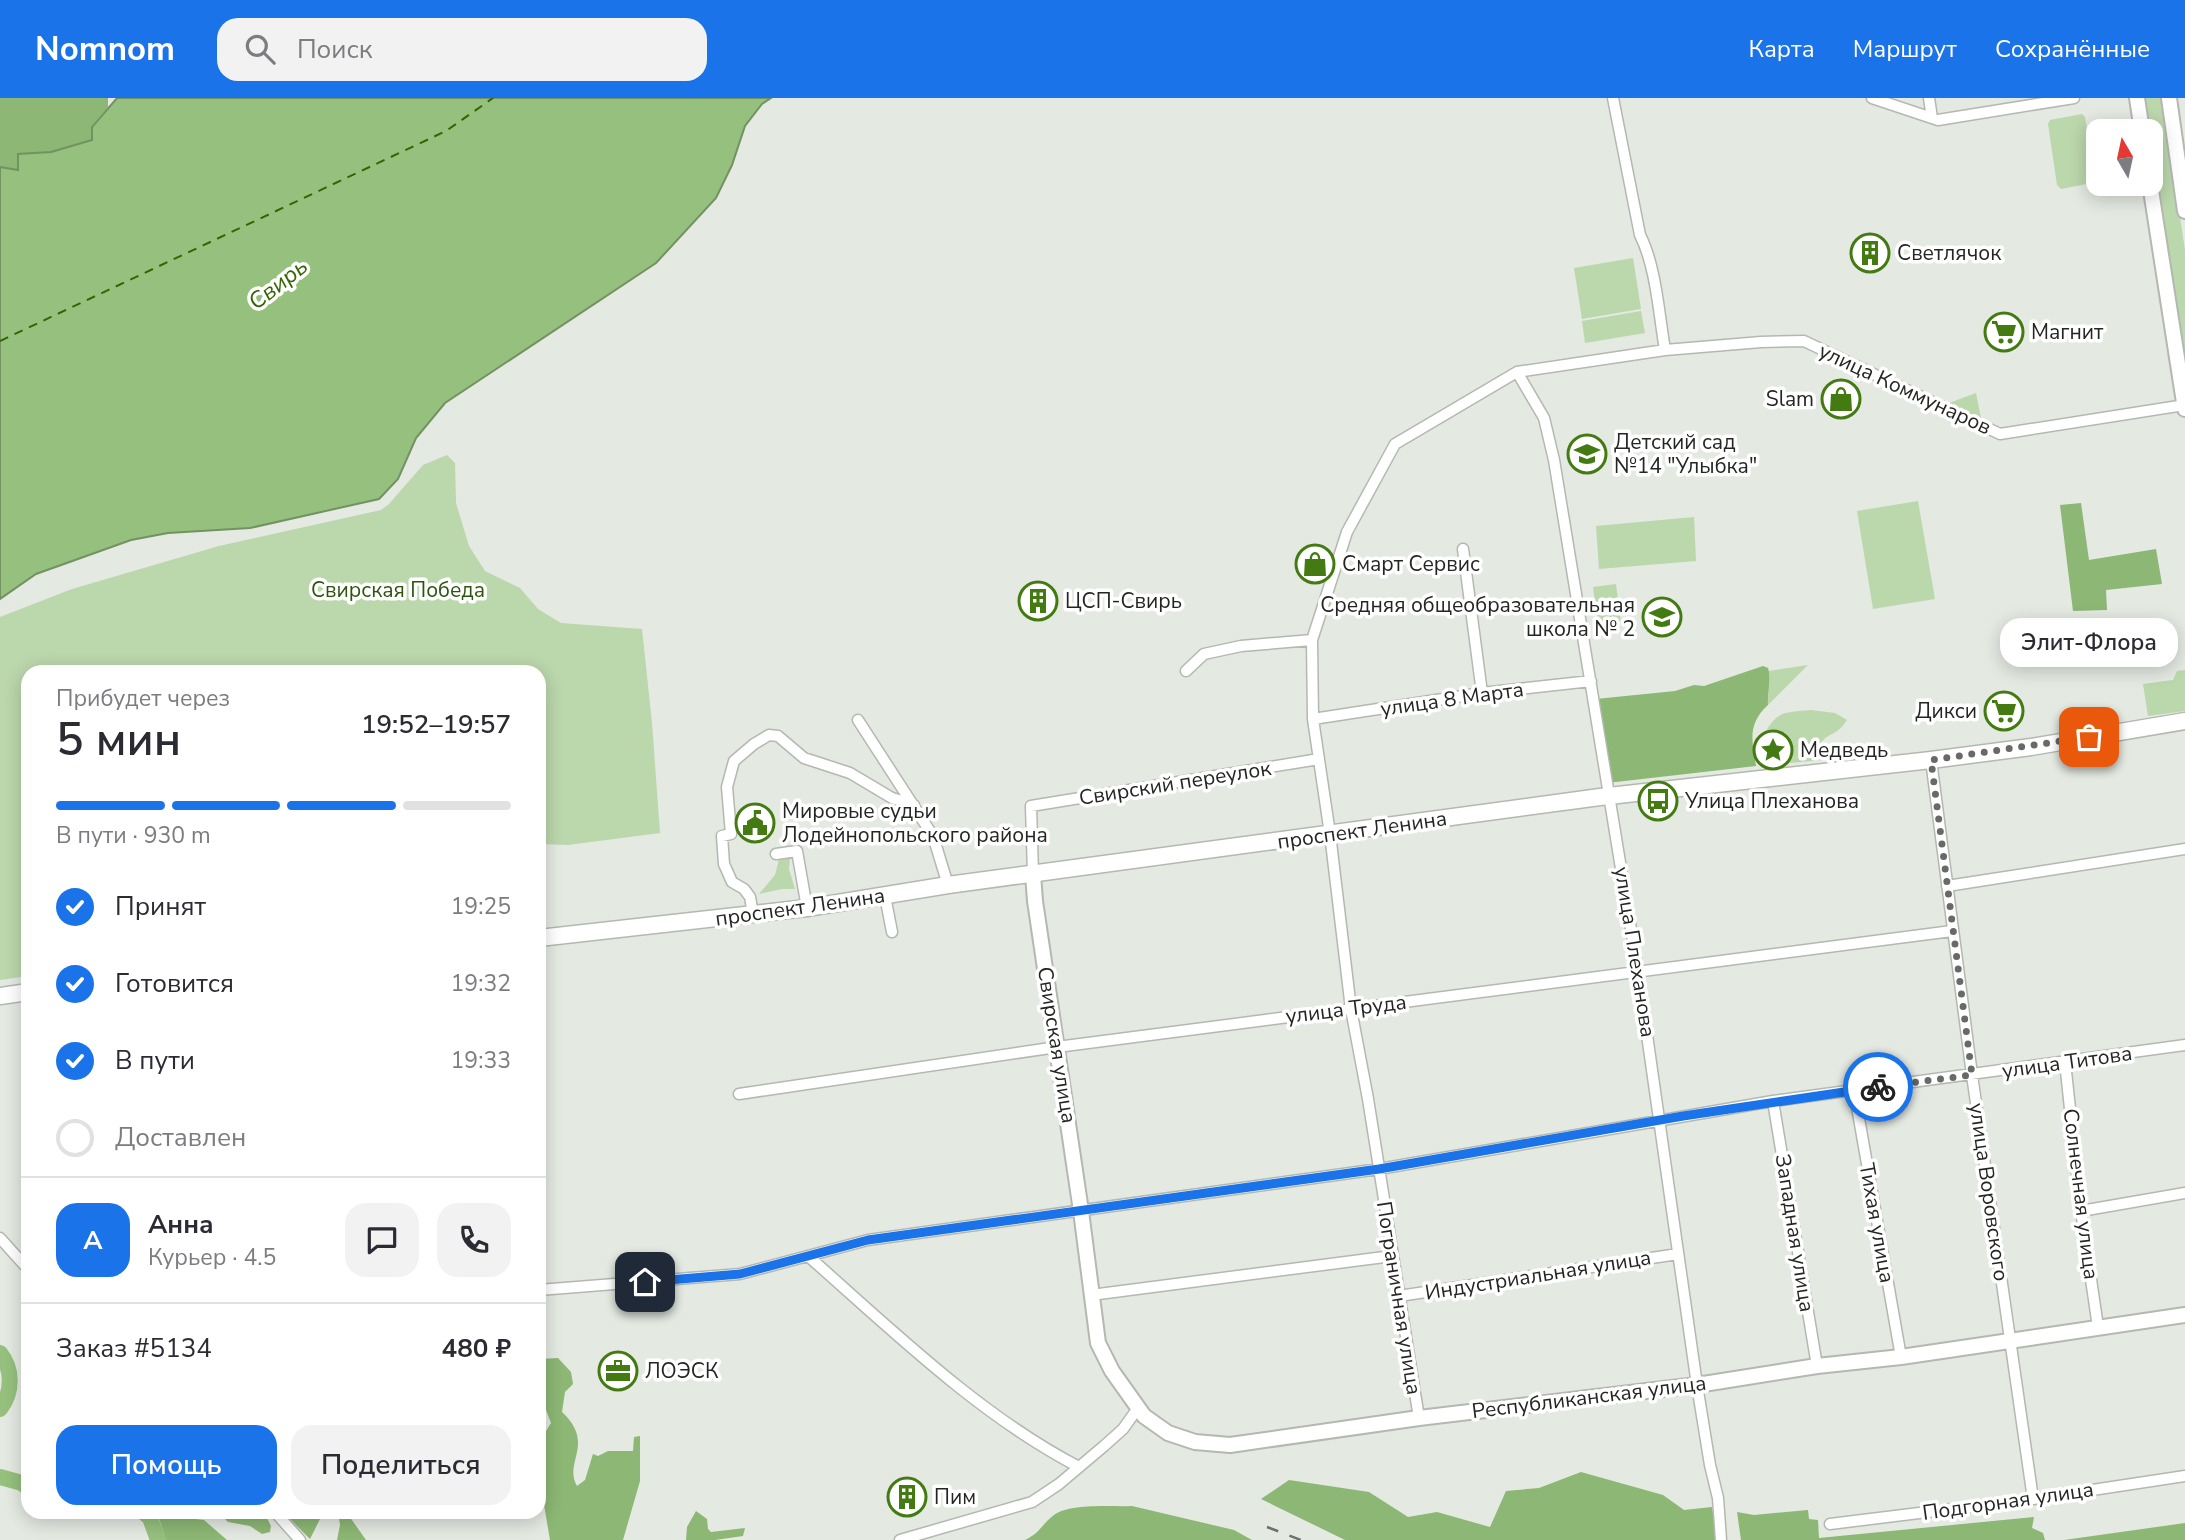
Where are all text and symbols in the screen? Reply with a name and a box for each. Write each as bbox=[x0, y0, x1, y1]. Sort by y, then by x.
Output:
search box bbox=[217, 18, 707, 81]
text: Nomnom bbox=[35, 27, 175, 72]
icon: search bbox=[241, 30, 279, 68]
text: Поиск bbox=[297, 32, 372, 67]
text: Карта bbox=[1749, 33, 1815, 65]
text: Маршрут bbox=[1853, 33, 1957, 65]
text: Сохранённые bbox=[1995, 33, 2150, 65]
north arrow bbox=[2086, 119, 2163, 196]
map controls bbox=[2086, 119, 2163, 196]
building icon: Светлячок bbox=[1849, 232, 1891, 274]
place label: Светлячок bbox=[1897, 239, 2002, 267]
water label: Свирь bbox=[242, 251, 314, 317]
supermarket icon: Магнит bbox=[1983, 311, 2025, 353]
place label: Магнит bbox=[2031, 318, 2104, 346]
street label: улица Коммунаров bbox=[1814, 337, 1996, 441]
shop icon: Slam bbox=[1820, 378, 1862, 420]
place label: Slam bbox=[1766, 385, 1814, 413]
place label: Детский сад №14 "Улыбка" bbox=[1614, 428, 1757, 480]
school or university icon: Детский сад №14 "Улыбка" bbox=[1566, 433, 1608, 475]
shop icon: Смарт Сервис bbox=[1294, 543, 1336, 585]
place label: Смарт Сервис bbox=[1342, 550, 1480, 578]
park label: Свирская Победа bbox=[311, 576, 485, 604]
building icon: ЦСП-Свирь bbox=[1017, 580, 1059, 622]
place label: ЦСП-Свирь bbox=[1065, 587, 1182, 615]
place label: Средняя общеобразовательная школа № 2 bbox=[1320, 591, 1635, 643]
school or university icon: Средняя общеобразовательная школа № 2 bbox=[1641, 596, 1683, 638]
callout: Элит-Флора bbox=[2000, 618, 2178, 667]
text: Элит-Флора bbox=[2021, 627, 2157, 658]
street label: улица 8 Марта bbox=[1379, 675, 1525, 723]
text: Прибудет через bbox=[56, 683, 230, 714]
supermarket icon: Дикси bbox=[1983, 690, 2025, 732]
place label: Дикси bbox=[1915, 697, 1977, 725]
text: 19:52–19:57 bbox=[361, 707, 511, 742]
pin bbox=[2059, 707, 2119, 767]
text: 5 мин bbox=[56, 708, 181, 771]
icon: bag bbox=[2070, 718, 2108, 756]
place icon: Медведь bbox=[1752, 729, 1794, 771]
place label: Медведь bbox=[1800, 736, 1888, 764]
street label: Свирский переулок bbox=[1077, 754, 1274, 812]
bus stop icon: Улица Плеханова bbox=[1637, 780, 1679, 822]
place label: Улица Плеханова bbox=[1684, 787, 1859, 815]
place label: Мировые судьи Лодейнопольского района bbox=[782, 797, 1048, 849]
public building icon: Мировые судьи Лодейнопольского района bbox=[734, 802, 776, 844]
street label: проспект Ленина bbox=[1275, 804, 1449, 856]
text: В пути · 930 m bbox=[56, 820, 211, 851]
street label: улица Плеханова bbox=[1608, 865, 1662, 1039]
street label: проспект Ленина bbox=[713, 881, 887, 933]
icon: check bbox=[56, 888, 94, 926]
text: Принят bbox=[115, 889, 206, 924]
text: 19:25 bbox=[451, 891, 511, 922]
icon: check bbox=[56, 965, 94, 1003]
street label: Свирская улица bbox=[1031, 965, 1083, 1125]
text: Готовится bbox=[115, 966, 234, 1001]
text: 19:32 bbox=[451, 968, 511, 999]
street label: улица Труда bbox=[1284, 988, 1408, 1030]
street label: улица Титова bbox=[2000, 1039, 2134, 1085]
icon: check bbox=[56, 1042, 94, 1080]
text: В пути bbox=[115, 1043, 195, 1078]
text: 19:33 bbox=[451, 1045, 511, 1076]
courier bbox=[1843, 1052, 1913, 1122]
icon: bike bbox=[1859, 1068, 1897, 1106]
street label: улица Воровского bbox=[1963, 1101, 2015, 1283]
street label: Солнечная улица bbox=[2057, 1107, 2105, 1281]
text: Доставлен bbox=[115, 1120, 246, 1155]
street label: Западная улица bbox=[1769, 1152, 1821, 1314]
street label: Тихая улица bbox=[1853, 1161, 1901, 1285]
street label: Пограничная улица bbox=[1370, 1199, 1428, 1397]
button: chat bbox=[345, 1203, 419, 1277]
button: phone bbox=[437, 1203, 511, 1277]
text: Анна bbox=[148, 1207, 214, 1242]
text: А bbox=[83, 1223, 103, 1258]
text: Курьер · 4.5 bbox=[148, 1242, 276, 1273]
street label: Индустриальная улица bbox=[1423, 1243, 1653, 1307]
pin bbox=[615, 1252, 675, 1312]
icon: home bbox=[626, 1263, 664, 1301]
text: Заказ #5134 bbox=[56, 1331, 212, 1366]
text: 480 ₽ bbox=[442, 1331, 511, 1366]
office icon: ЛОЭСК bbox=[597, 1350, 639, 1392]
place label: ЛОЭСК bbox=[645, 1357, 719, 1385]
street label: Республиканская улица bbox=[1470, 1369, 1708, 1425]
button: Помощь bbox=[56, 1425, 277, 1505]
button: Поделиться bbox=[291, 1425, 511, 1505]
street label: Подгорная улица bbox=[1921, 1475, 2095, 1527]
building icon: Пим bbox=[886, 1476, 928, 1518]
place label: Пим bbox=[934, 1483, 976, 1511]

